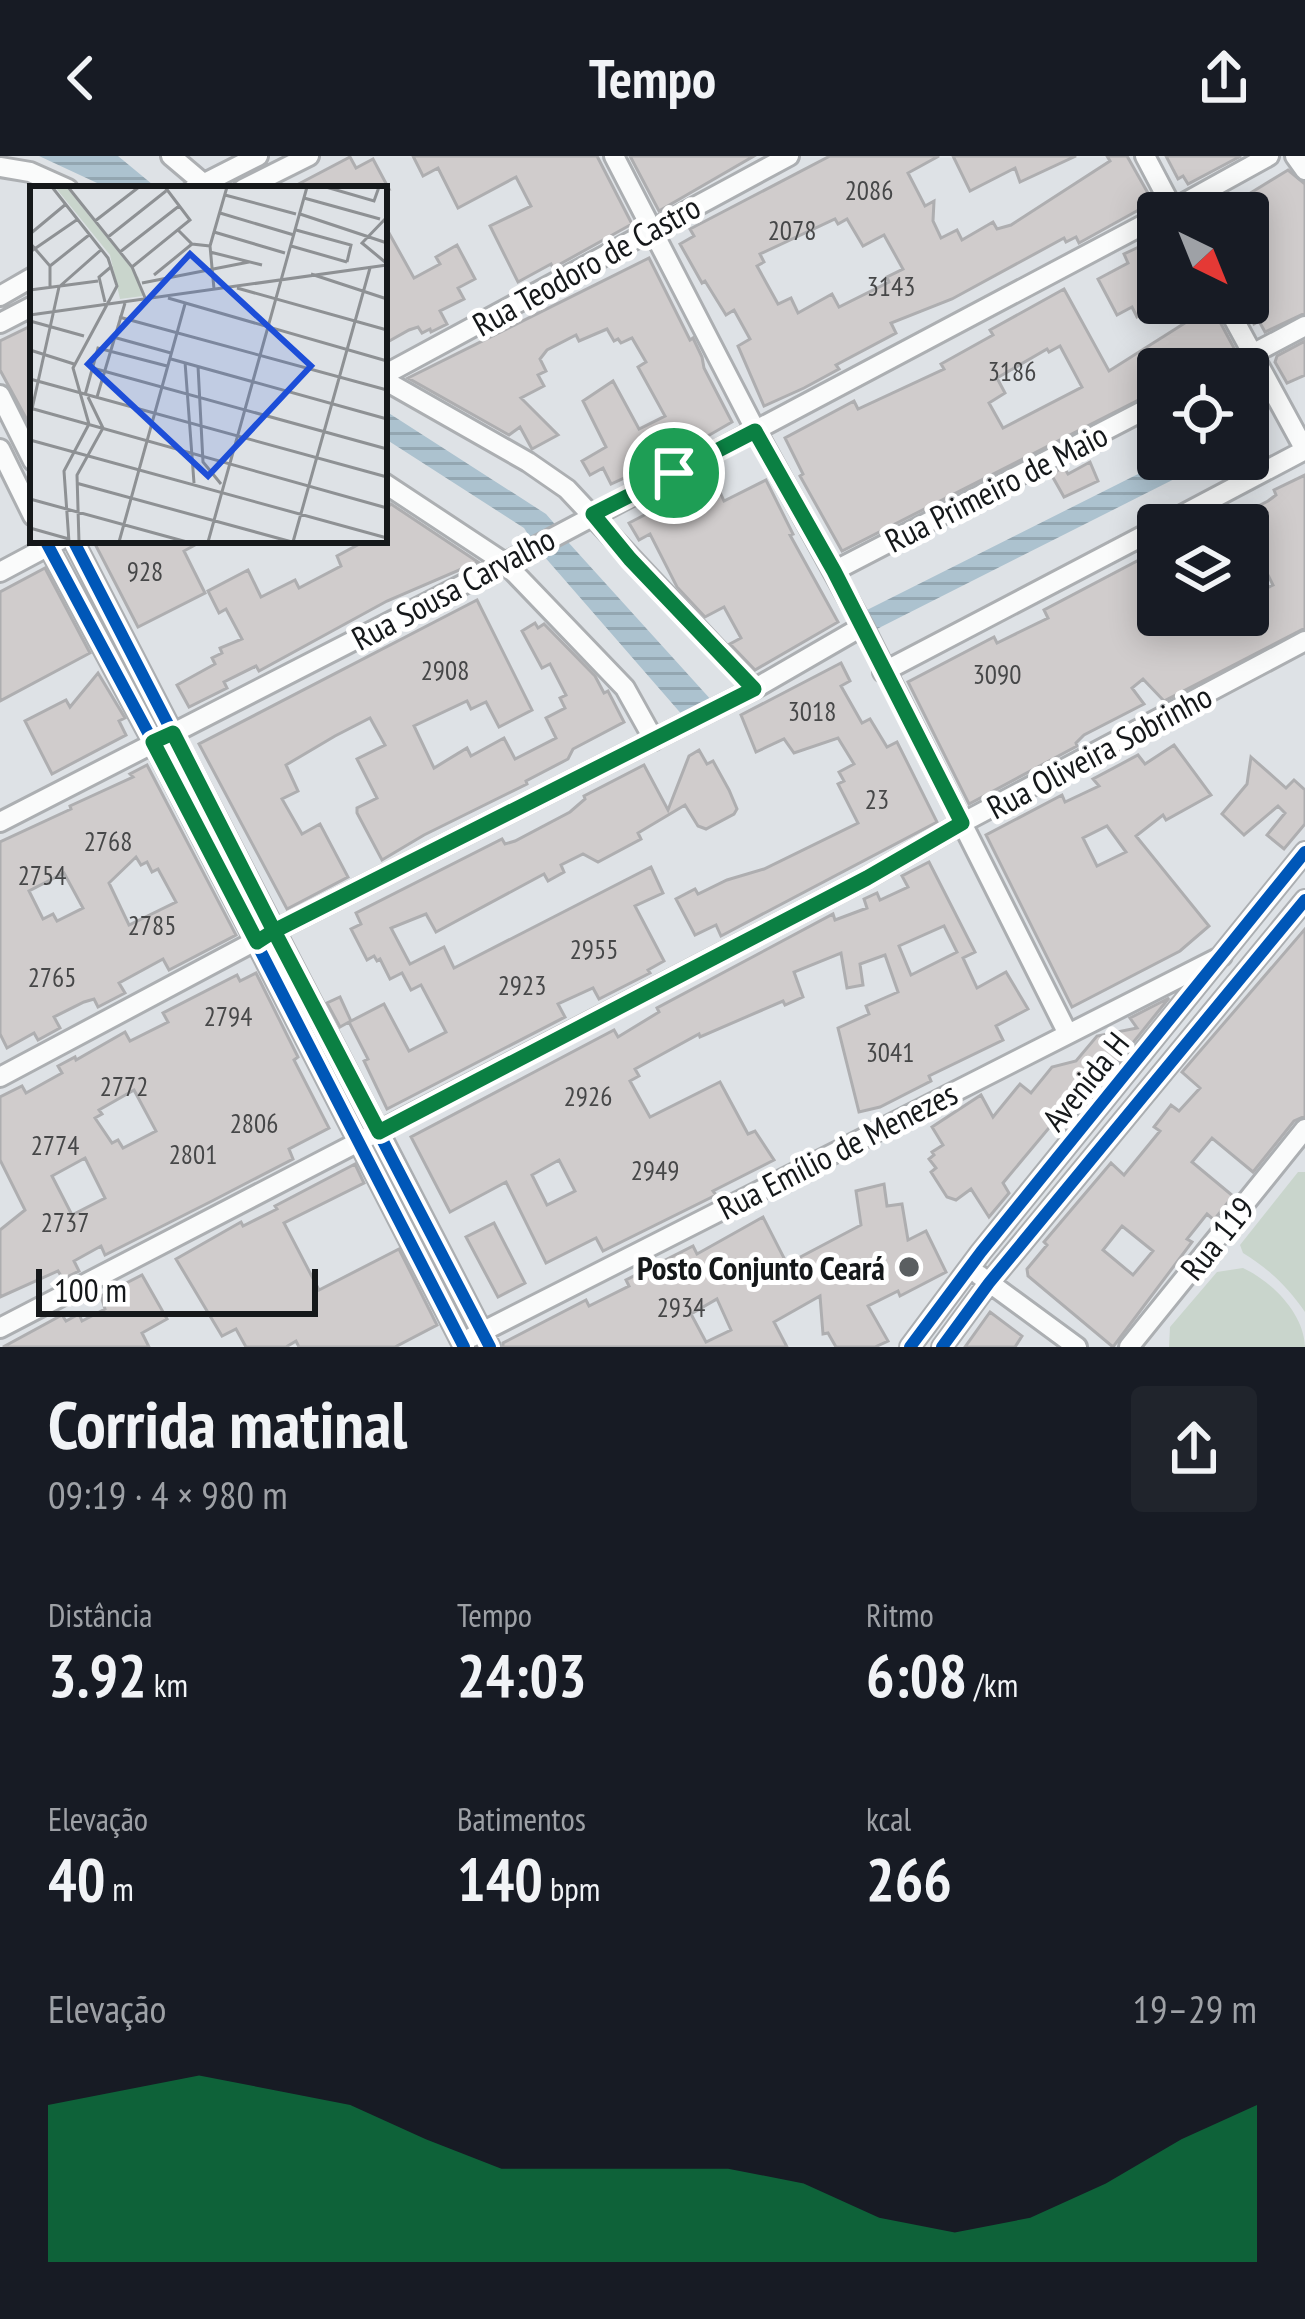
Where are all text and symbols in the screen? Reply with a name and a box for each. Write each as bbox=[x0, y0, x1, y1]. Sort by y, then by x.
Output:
text: Tempo bbox=[589, 43, 716, 113]
icon: back bbox=[48, 45, 114, 111]
icon: share bbox=[1191, 45, 1257, 111]
house number: 2086 bbox=[845, 173, 893, 207]
street label: Rua Teodoro de Castro bbox=[465, 185, 707, 345]
inset map bbox=[30, 186, 387, 543]
north arrow bbox=[1137, 192, 1269, 324]
map controls bbox=[1137, 192, 1269, 636]
house number: 2078 bbox=[768, 213, 816, 247]
house number: 3143 bbox=[867, 269, 915, 303]
button: locate bbox=[1137, 348, 1269, 480]
house number: 3186 bbox=[988, 354, 1036, 388]
street label: Rua Primeiro de Maio bbox=[878, 413, 1114, 561]
pin bbox=[623, 422, 725, 524]
icon: arrive bbox=[641, 440, 707, 506]
button: layers bbox=[1137, 504, 1269, 636]
street label: Rua Sousa Carvalho bbox=[344, 516, 562, 660]
house number: 928 bbox=[127, 554, 163, 588]
house number: 2908 bbox=[421, 653, 469, 687]
house number: 3090 bbox=[973, 657, 1021, 691]
street label: Rua Oliveira Sobrinho bbox=[979, 674, 1219, 828]
house number: 3018 bbox=[788, 694, 836, 728]
house number: 23 bbox=[865, 782, 889, 816]
house number: 2768 bbox=[84, 824, 132, 858]
house number: 2754 bbox=[18, 858, 66, 892]
house number: 2785 bbox=[128, 908, 176, 942]
house number: 2955 bbox=[570, 932, 618, 966]
house number: 2765 bbox=[28, 960, 76, 994]
house number: 2923 bbox=[498, 968, 546, 1002]
house number: 2794 bbox=[204, 999, 252, 1033]
street label: Avenida H bbox=[1032, 1023, 1138, 1139]
house number: 3041 bbox=[866, 1035, 914, 1069]
house number: 2772 bbox=[100, 1069, 148, 1103]
street label: Rua Emílio de Menezes bbox=[710, 1071, 964, 1229]
house number: 2926 bbox=[564, 1079, 612, 1113]
house number: 2806 bbox=[230, 1106, 278, 1140]
house number: 2774 bbox=[31, 1128, 79, 1162]
house number: 2801 bbox=[169, 1137, 217, 1171]
house number: 2949 bbox=[631, 1153, 679, 1187]
street label: Rua 119 bbox=[1170, 1188, 1264, 1288]
house number: 2737 bbox=[41, 1205, 89, 1239]
place label: Posto Conjunto Ceará bbox=[637, 1246, 885, 1289]
marker: Posto Conjunto Ceará bbox=[896, 1254, 922, 1280]
scale bar bbox=[36, 1263, 318, 1316]
text: 100 m bbox=[54, 1268, 127, 1311]
house number: 2934 bbox=[657, 1290, 705, 1324]
text: Corrida matinal bbox=[48, 1381, 407, 1466]
button: share bbox=[1131, 1386, 1257, 1512]
text: 09:19 · 4 × 980 m bbox=[48, 1469, 288, 1520]
text: Distância bbox=[48, 1593, 153, 1636]
text: Tempo bbox=[457, 1593, 532, 1636]
text: Ritmo bbox=[866, 1593, 934, 1636]
text: 3.92 bbox=[48, 1636, 147, 1714]
text: 24:03 bbox=[457, 1636, 587, 1714]
text: 6:08 bbox=[866, 1636, 967, 1714]
text: km bbox=[147, 1663, 188, 1706]
text: /km bbox=[967, 1663, 1018, 1706]
text: Elevação bbox=[48, 1797, 148, 1840]
text: Batimentos bbox=[457, 1797, 586, 1840]
text: kcal bbox=[866, 1797, 911, 1840]
text: 40 bbox=[48, 1840, 105, 1918]
text: 140 bbox=[457, 1840, 543, 1918]
text: 266 bbox=[866, 1840, 952, 1918]
text: m bbox=[105, 1867, 134, 1910]
text: bpm bbox=[543, 1867, 600, 1910]
text: Elevação bbox=[48, 1983, 166, 2034]
text: 19–29 m bbox=[1132, 1983, 1257, 2034]

